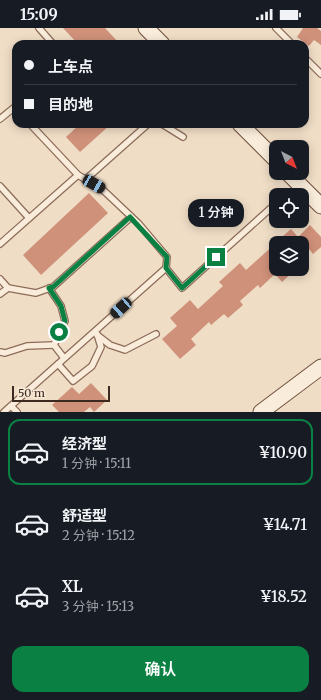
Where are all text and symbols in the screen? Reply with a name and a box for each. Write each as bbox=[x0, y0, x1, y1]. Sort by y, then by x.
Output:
text: 15:09 bbox=[20, 5, 58, 24]
text: 上车点 bbox=[48, 57, 93, 76]
text: 目的地 bbox=[48, 95, 93, 114]
north arrow bbox=[269, 140, 309, 180]
map controls bbox=[269, 140, 309, 276]
car bbox=[81, 173, 107, 195]
button: locate bbox=[269, 188, 309, 228]
callout: 1 分钟 bbox=[188, 199, 244, 227]
text: 1 分钟 bbox=[198, 204, 234, 221]
button: layers bbox=[269, 236, 309, 276]
route end bbox=[207, 248, 225, 266]
car bbox=[108, 296, 134, 320]
route start bbox=[50, 323, 68, 341]
scale bar bbox=[12, 384, 110, 403]
text: 50 m bbox=[18, 386, 45, 400]
icon: car bbox=[14, 434, 50, 470]
text: 经济型 bbox=[62, 434, 107, 453]
text: ¥10.90 bbox=[259, 443, 307, 462]
text: 1 分钟 · 15:11 bbox=[62, 455, 131, 472]
icon: car bbox=[14, 506, 50, 542]
text: 舒适型 bbox=[62, 506, 107, 525]
text: ¥14.71 bbox=[263, 515, 307, 534]
text: 2 分钟 · 15:12 bbox=[62, 527, 135, 544]
text: XL bbox=[62, 577, 83, 596]
icon: car bbox=[14, 578, 50, 614]
text: ¥18.52 bbox=[260, 587, 307, 606]
text: 3 分钟 · 15:13 bbox=[62, 598, 134, 615]
button: 确认 bbox=[12, 646, 309, 692]

